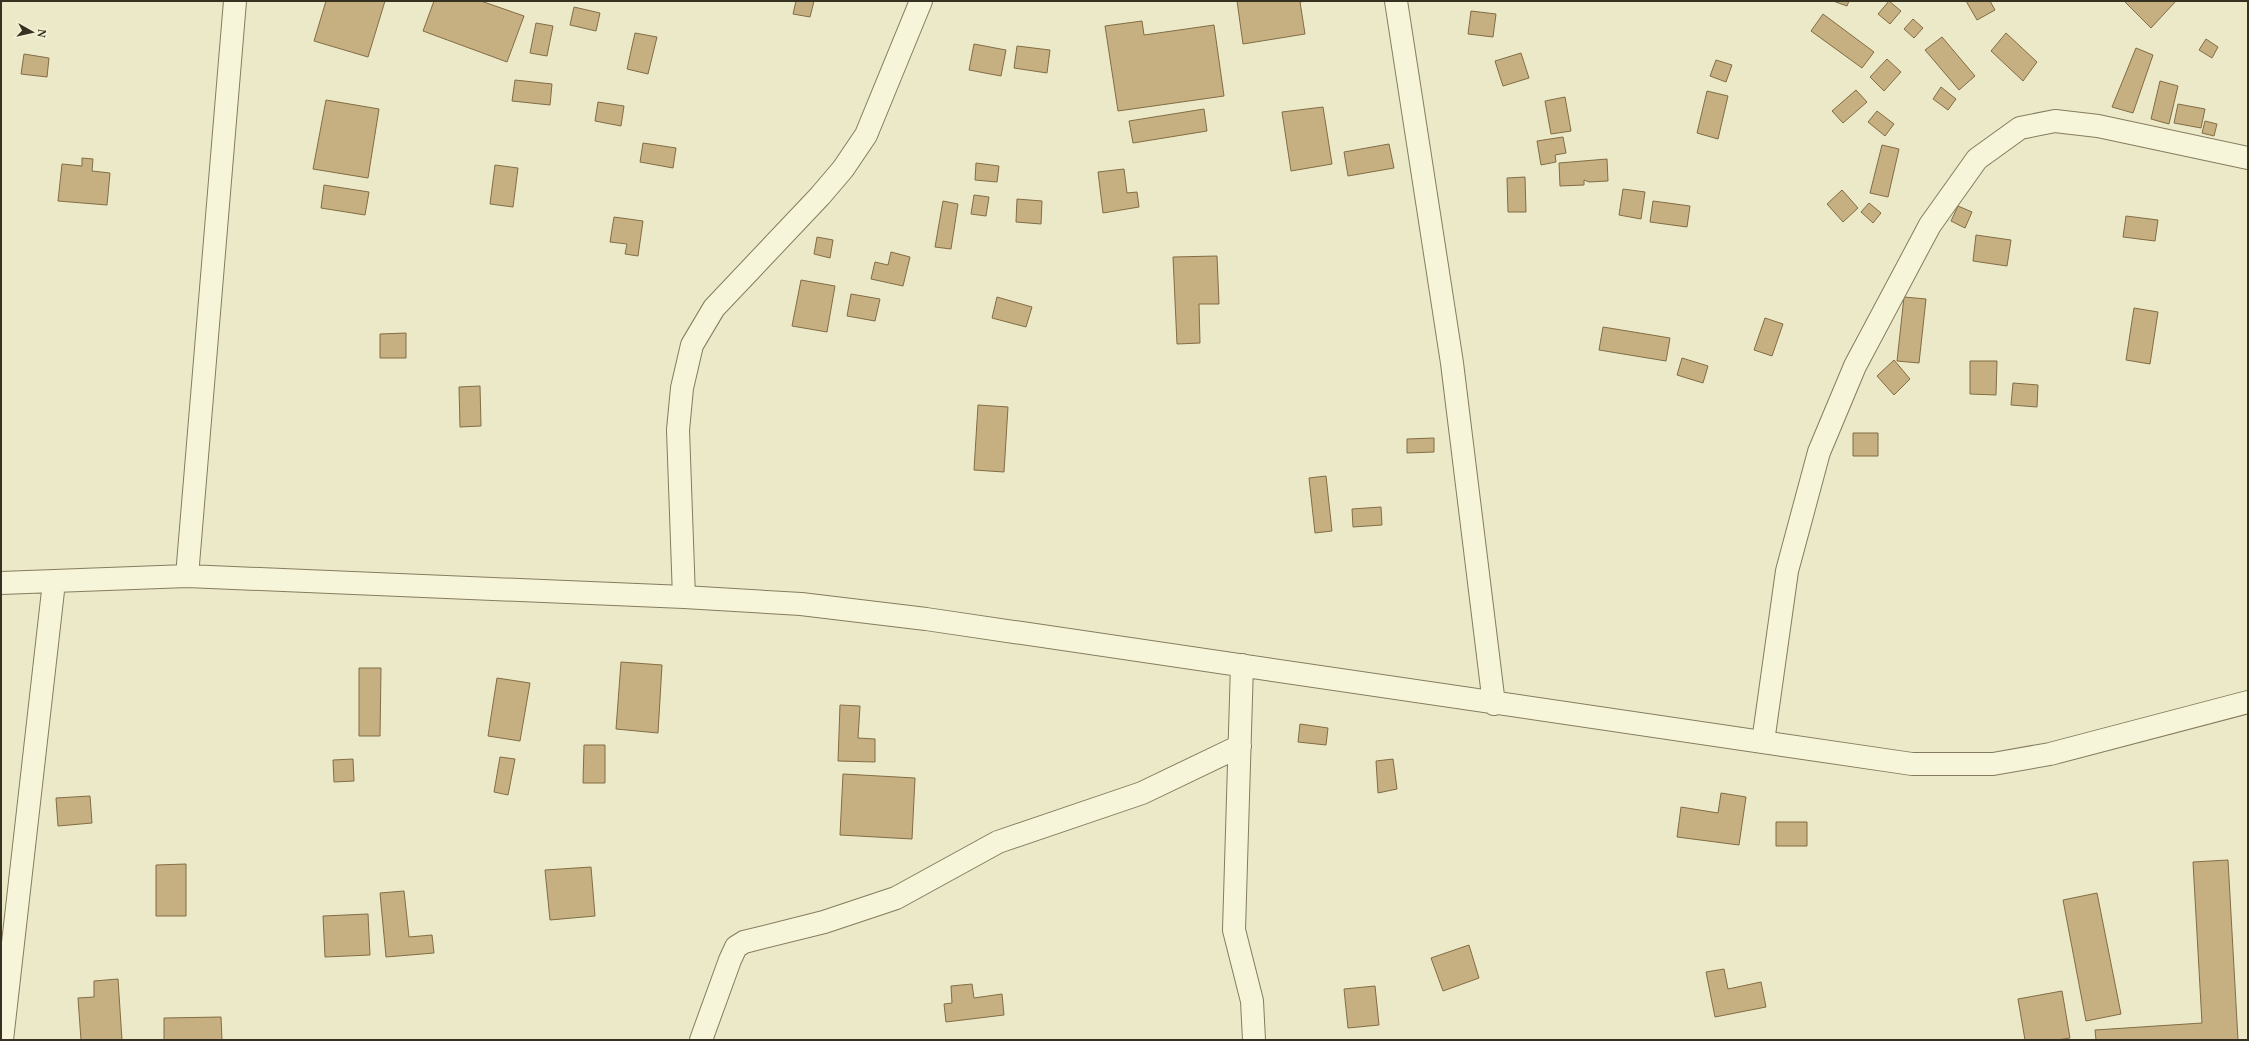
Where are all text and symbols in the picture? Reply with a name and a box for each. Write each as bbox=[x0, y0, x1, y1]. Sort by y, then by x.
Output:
north arrow bbox=[12, 12, 52, 52]
text: N bbox=[34, 28, 49, 39]

